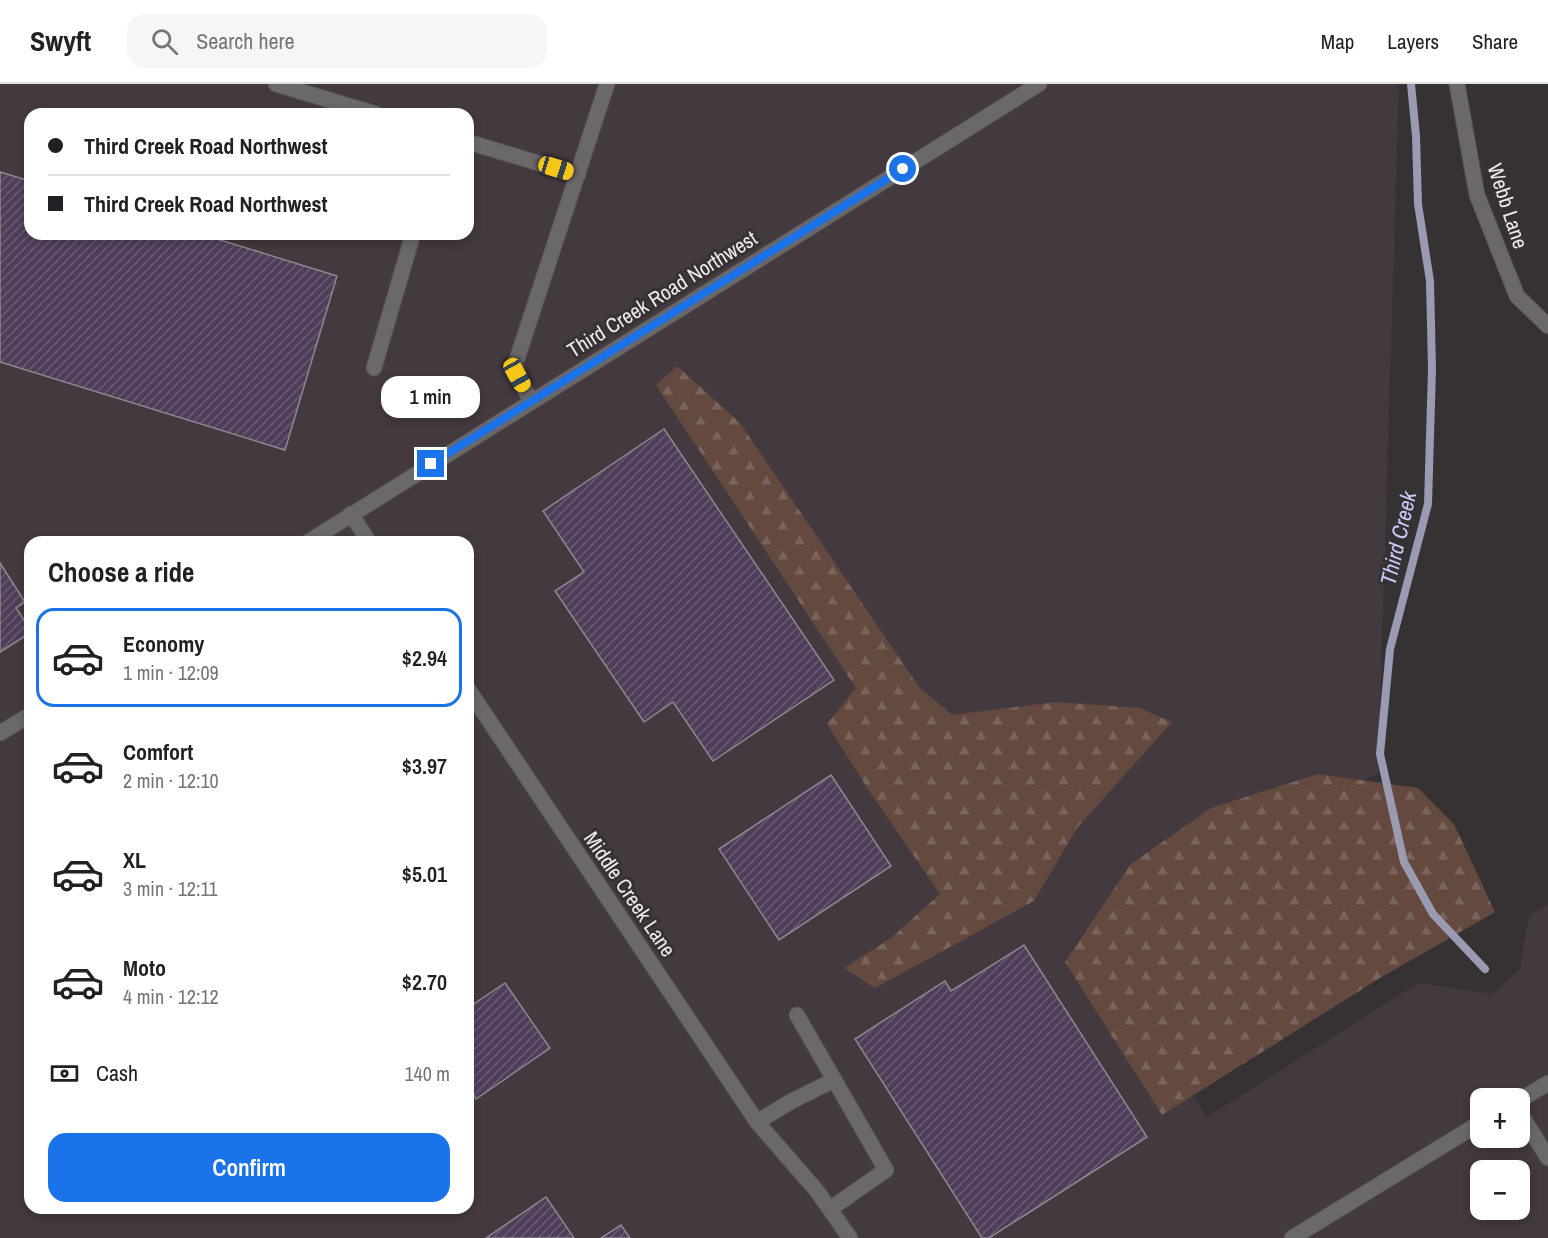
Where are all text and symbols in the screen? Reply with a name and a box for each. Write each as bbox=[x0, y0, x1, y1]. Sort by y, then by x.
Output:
search box bbox=[127, 14, 547, 68]
text: Swyft bbox=[30, 22, 91, 60]
icon: search bbox=[148, 25, 181, 58]
text: Search here bbox=[196, 26, 295, 56]
text: Map bbox=[1321, 27, 1354, 56]
text: Layers bbox=[1387, 27, 1439, 56]
text: Share bbox=[1472, 27, 1518, 56]
text: Third Creek Road Northwest bbox=[84, 131, 328, 161]
car bbox=[536, 154, 576, 182]
route start bbox=[889, 155, 916, 182]
street label: Webb Lane bbox=[1481, 160, 1535, 252]
text: Third Creek Road Northwest bbox=[84, 189, 328, 219]
street label: Third Creek Road Northwest bbox=[561, 224, 763, 364]
car bbox=[500, 355, 534, 395]
callout: 1 min bbox=[382, 377, 480, 419]
text: 1 min bbox=[409, 383, 452, 410]
route end bbox=[417, 450, 444, 477]
water label: Third Creek bbox=[1373, 487, 1424, 588]
text: Choose a ride bbox=[48, 554, 194, 590]
text: Economy bbox=[123, 629, 204, 659]
icon: car bbox=[51, 631, 105, 685]
text: $2.94 bbox=[402, 643, 447, 673]
text: 1 min · 12:09 bbox=[123, 659, 219, 686]
text: Comfort bbox=[123, 737, 193, 767]
icon: car bbox=[51, 739, 105, 793]
text: $3.97 bbox=[402, 751, 447, 781]
text: 2 min · 12:10 bbox=[123, 767, 219, 794]
street label: Middle Creek Lane bbox=[577, 826, 683, 962]
text: XL bbox=[123, 845, 146, 875]
icon: car bbox=[51, 847, 105, 901]
text: $5.01 bbox=[402, 859, 447, 889]
text: 3 min · 12:11 bbox=[123, 875, 218, 902]
text: Moto bbox=[123, 953, 166, 983]
icon: car bbox=[51, 955, 105, 1009]
text: $2.70 bbox=[402, 967, 447, 997]
text: 4 min · 12:12 bbox=[123, 983, 219, 1010]
icon: cash bbox=[48, 1057, 81, 1090]
text: Cash bbox=[96, 1058, 138, 1088]
text: 140 m bbox=[404, 1060, 450, 1087]
map controls bbox=[1470, 1088, 1530, 1220]
button: + bbox=[1470, 1088, 1530, 1148]
button: Confirm bbox=[48, 1133, 450, 1202]
button: − bbox=[1470, 1160, 1530, 1220]

